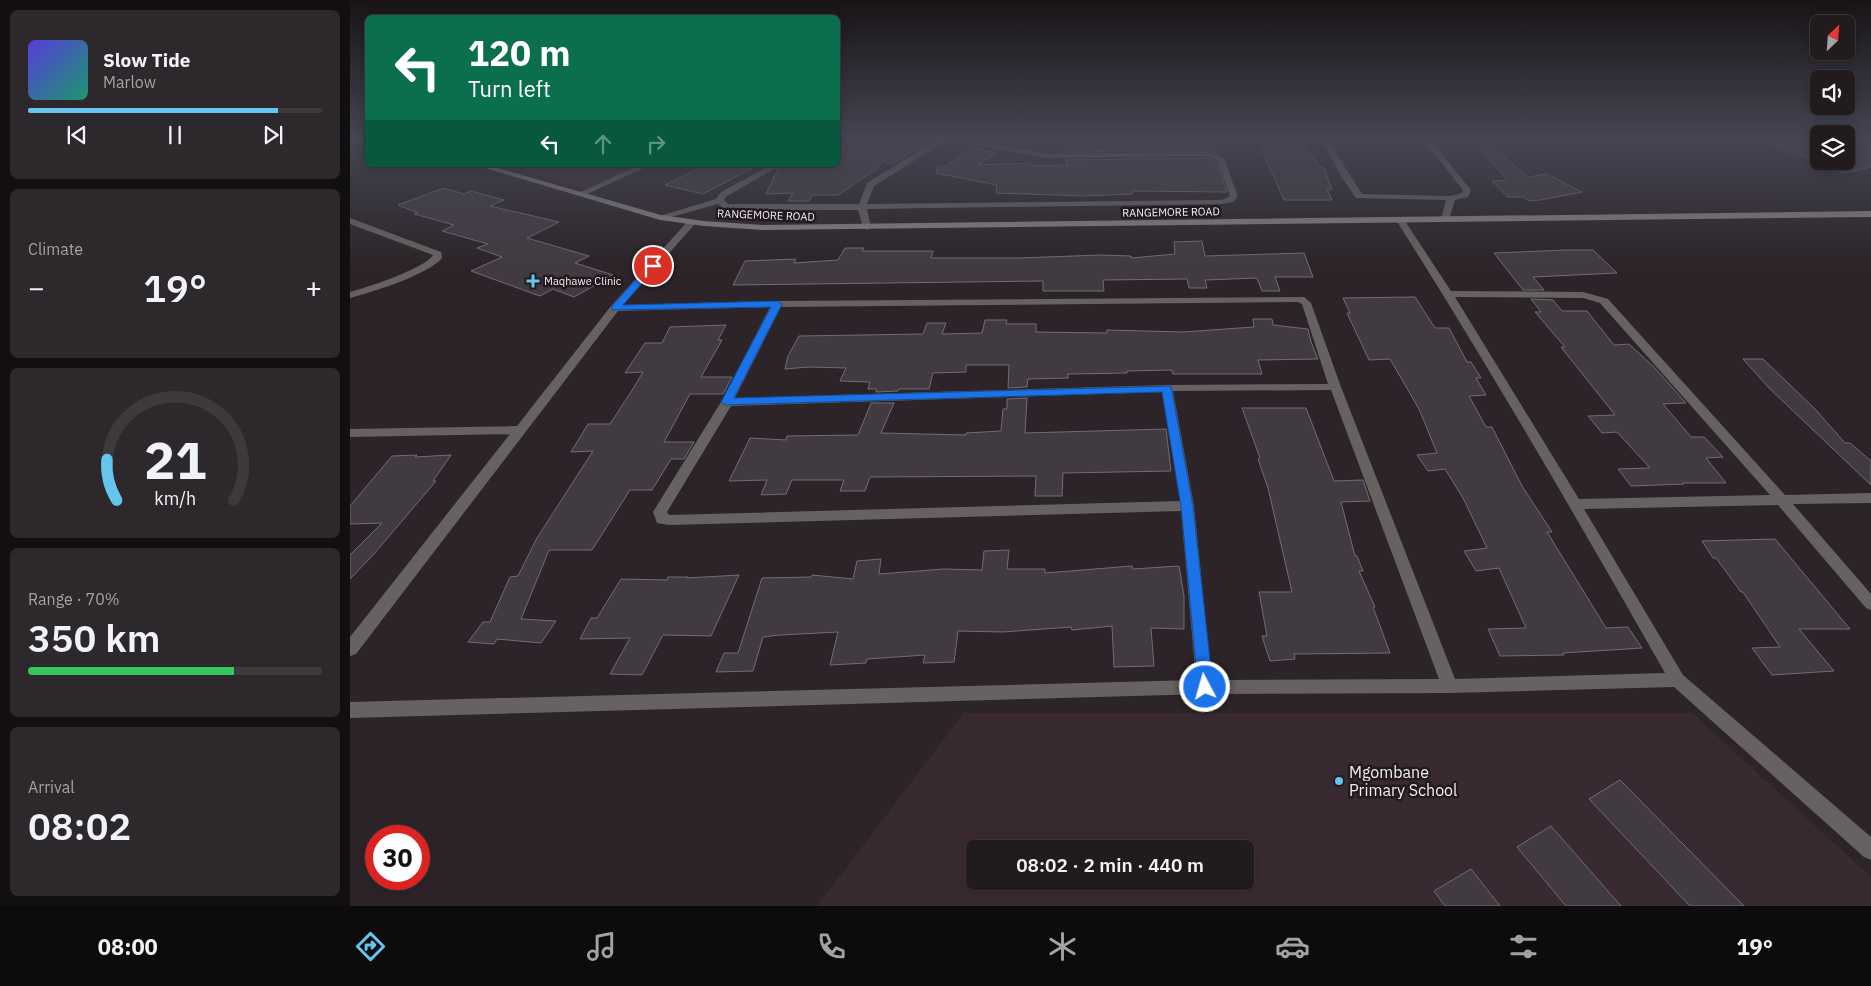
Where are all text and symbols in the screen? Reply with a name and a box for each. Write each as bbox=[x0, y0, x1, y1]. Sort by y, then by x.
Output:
north arrow bbox=[1810, 15, 1855, 60]
map controls bbox=[1810, 15, 1855, 170]
text: 120 m bbox=[468, 30, 571, 76]
icon: left bbox=[385, 35, 450, 100]
text: Slow Tide bbox=[103, 48, 190, 72]
button: sound bbox=[1810, 70, 1855, 115]
text: Marlow bbox=[103, 72, 156, 92]
text: Turn left bbox=[468, 74, 551, 103]
icon: previous bbox=[63, 121, 91, 149]
icon: pause bbox=[161, 121, 189, 149]
icon: next bbox=[259, 121, 287, 149]
button: layers bbox=[1810, 125, 1855, 170]
icon: left bbox=[536, 130, 564, 158]
icon: ahead bbox=[589, 130, 617, 158]
icon: right bbox=[642, 130, 670, 158]
street label: RANGEMORE ROAD bbox=[1122, 204, 1220, 220]
street label: RANGEMORE ROAD bbox=[717, 206, 815, 224]
text: Climate bbox=[28, 239, 83, 259]
pin bbox=[632, 245, 674, 287]
icon: arrive bbox=[639, 252, 667, 280]
text: 19° bbox=[143, 263, 207, 312]
text: − bbox=[28, 269, 45, 306]
text: + bbox=[305, 269, 322, 306]
marker: Maqhawe Clinic bbox=[526, 274, 540, 288]
place label: Maqhawe Clinic bbox=[544, 274, 622, 288]
text: 21 bbox=[144, 426, 206, 493]
text: km/h bbox=[154, 487, 196, 510]
text: Range · 70% bbox=[28, 589, 120, 609]
text: 350 km bbox=[28, 613, 160, 662]
position arrow bbox=[1178, 660, 1230, 712]
place label: Mgombane Primary School bbox=[1349, 762, 1457, 800]
marker: Mgombane Primary School bbox=[1333, 775, 1345, 787]
text: Arrival bbox=[28, 777, 75, 797]
text: 08:02 bbox=[28, 801, 131, 850]
speed limit sign: 30 bbox=[365, 825, 430, 890]
text: 08:02 · 2 min · 440 m bbox=[1016, 853, 1204, 877]
icon: directions bbox=[353, 929, 388, 964]
icon: music bbox=[584, 929, 619, 964]
icon: phone bbox=[814, 929, 849, 964]
icon: climate bbox=[1045, 929, 1080, 964]
icon: car bbox=[1275, 929, 1310, 964]
icon: filters bbox=[1506, 929, 1541, 964]
text: 08:00 bbox=[98, 932, 158, 961]
text: 19° bbox=[1736, 932, 1773, 961]

